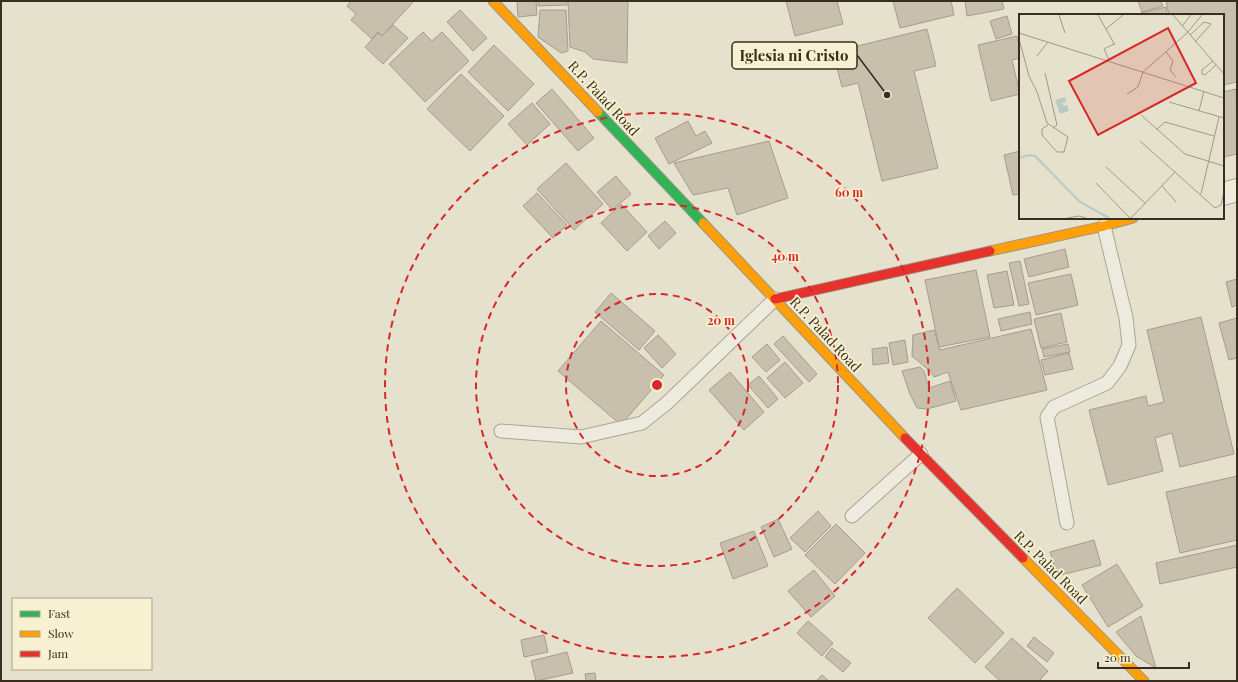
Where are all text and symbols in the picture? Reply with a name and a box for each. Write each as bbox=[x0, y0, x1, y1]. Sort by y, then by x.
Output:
inset map bbox=[1019, 14, 1224, 219]
callout: Iglesia ni Cristo bbox=[732, 42, 857, 69]
text: Iglesia ni Cristo bbox=[739, 45, 849, 65]
street label: R.P. Palad Road bbox=[564, 56, 644, 140]
text: 60 m bbox=[835, 184, 863, 200]
text: 40 m bbox=[771, 248, 799, 264]
street label: R.P. Palad Road bbox=[786, 292, 866, 376]
text: 20 m bbox=[707, 312, 735, 328]
centre of rings bbox=[650, 378, 664, 392]
street label: R.P. Palad Road bbox=[1010, 526, 1092, 608]
legend bbox=[12, 598, 152, 670]
text: Fast bbox=[48, 605, 71, 621]
text: Slow bbox=[48, 625, 74, 641]
scale bar bbox=[1098, 644, 1189, 670]
text: Jam bbox=[47, 645, 69, 661]
text: 20 m bbox=[1104, 649, 1131, 665]

